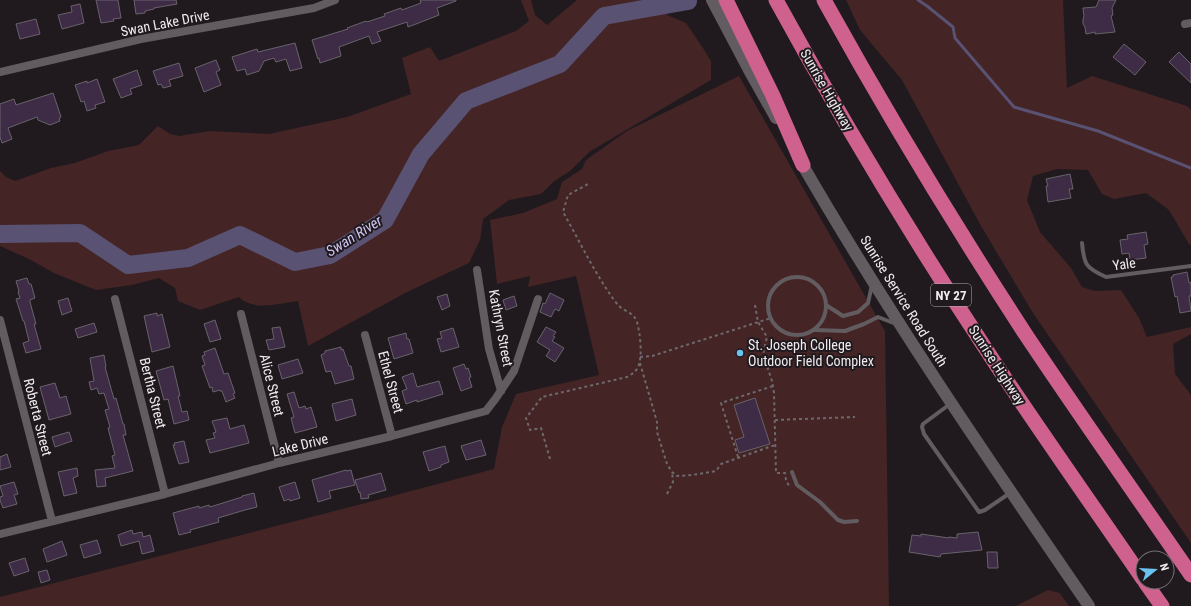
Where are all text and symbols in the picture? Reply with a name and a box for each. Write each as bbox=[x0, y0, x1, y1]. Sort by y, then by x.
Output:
street label: Swan Lake Drive bbox=[119, 6, 211, 39]
street label: Sunrise Highway bbox=[797, 46, 857, 134]
water label: Swan River bbox=[323, 211, 386, 260]
street label: Sunrise Service Road South bbox=[857, 233, 951, 369]
street label: Yale bbox=[1111, 254, 1137, 274]
road number: NY 27 bbox=[931, 284, 971, 306]
street label: Kathryn Street bbox=[486, 288, 516, 368]
street label: Sunrise Highway bbox=[965, 322, 1029, 408]
place label: St. Joseph College Outdoor Field Complex bbox=[748, 337, 874, 369]
marker: St. Joseph College Outdoor Field Complex bbox=[735, 348, 745, 358]
street label: Ethel Street bbox=[375, 349, 407, 415]
street label: Alice Street bbox=[257, 352, 287, 418]
street label: Bertha Street bbox=[136, 356, 170, 430]
street label: Roberta Street bbox=[21, 377, 55, 457]
street label: Lake Drive bbox=[270, 430, 330, 460]
north arrow bbox=[1135, 550, 1175, 590]
text: N bbox=[1157, 562, 1171, 573]

